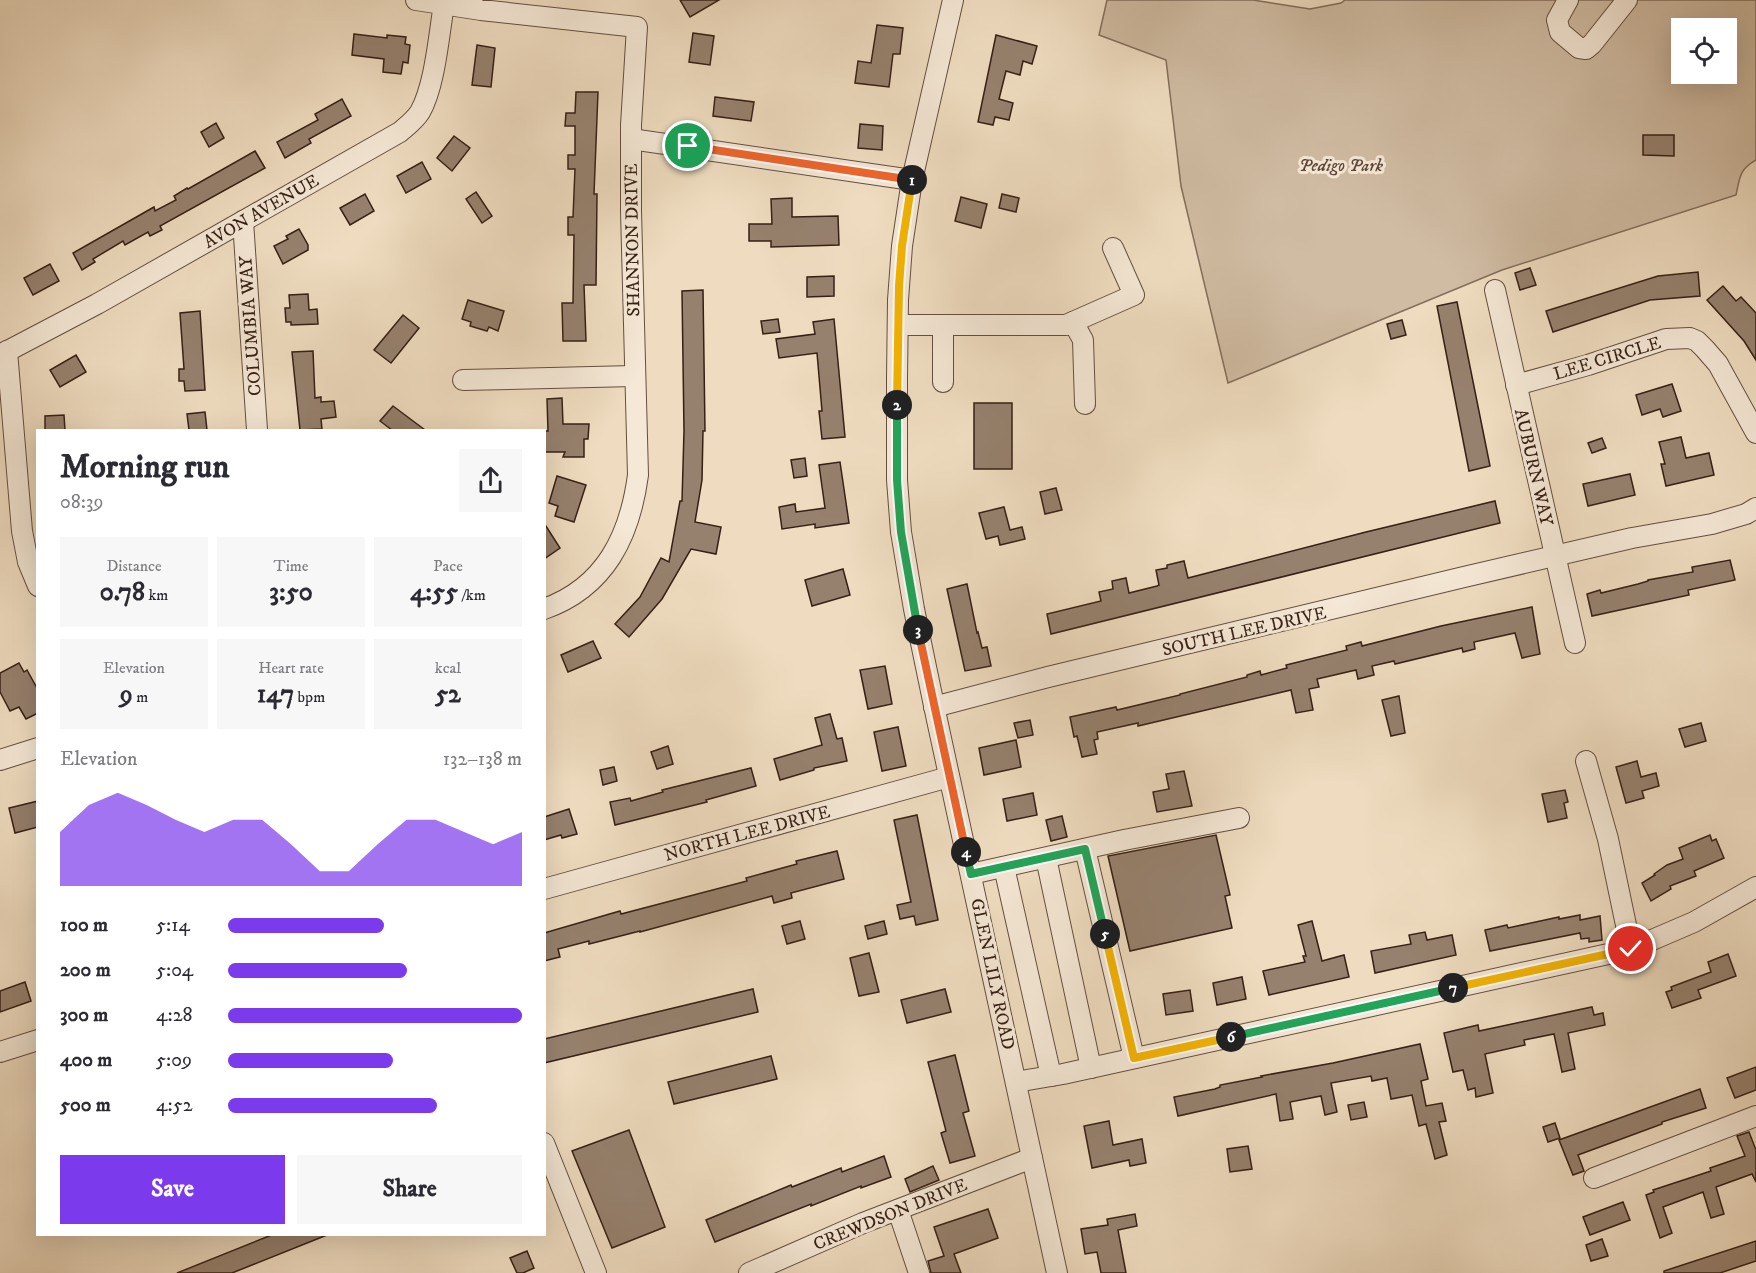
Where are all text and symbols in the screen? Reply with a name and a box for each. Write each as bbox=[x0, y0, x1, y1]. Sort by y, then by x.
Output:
map controls bbox=[1671, 18, 1737, 84]
button: locate bbox=[1671, 18, 1737, 84]
pin bbox=[662, 120, 713, 171]
icon: arrive bbox=[671, 129, 704, 162]
park label: Pedigo Park bbox=[1299, 155, 1384, 177]
street label: SHANNON DRIVE bbox=[621, 163, 645, 317]
pin: 1 bbox=[897, 165, 927, 195]
street label: AVON AVENUE bbox=[200, 170, 323, 254]
text: 1 bbox=[909, 170, 915, 190]
street label: COLUMBIA WAY bbox=[235, 255, 267, 397]
street label: LEE CIRCLE bbox=[1551, 332, 1664, 386]
pin: 2 bbox=[882, 390, 912, 420]
text: 2 bbox=[893, 395, 901, 415]
street label: AUBURN WAY bbox=[1509, 407, 1557, 528]
text: Morning run bbox=[60, 447, 229, 488]
button: share bbox=[459, 449, 522, 512]
text: 08:39 bbox=[60, 490, 103, 515]
text: Distance bbox=[106, 556, 162, 576]
text: Time bbox=[274, 556, 308, 576]
text: Pace bbox=[433, 556, 463, 576]
text: 0.78 bbox=[100, 576, 145, 609]
text: 3:50 bbox=[269, 576, 313, 609]
text: 4:55 bbox=[410, 576, 458, 609]
text: km bbox=[145, 585, 168, 605]
text: /km bbox=[458, 585, 486, 605]
street label: SOUTH LEE DRIVE bbox=[1160, 602, 1329, 662]
pin: 3 bbox=[903, 615, 933, 645]
text: 3 bbox=[915, 620, 921, 640]
text: Elevation bbox=[103, 658, 165, 678]
text: Heart rate bbox=[258, 658, 324, 678]
text: kcal bbox=[435, 658, 461, 678]
text: 9 bbox=[120, 678, 133, 711]
text: 147 bbox=[257, 678, 294, 711]
text: 52 bbox=[435, 678, 461, 711]
text: m bbox=[133, 687, 148, 707]
text: bpm bbox=[294, 687, 325, 707]
text: Elevation bbox=[60, 747, 137, 772]
text: 132–138 m bbox=[443, 747, 522, 772]
street label: NORTH LEE DRIVE bbox=[662, 801, 833, 867]
pin: 4 bbox=[951, 837, 981, 867]
text: 4 bbox=[961, 842, 971, 862]
street label: GLEN LILY ROAD bbox=[965, 896, 1019, 1052]
text: 100 m bbox=[60, 913, 108, 938]
text: 5:14 bbox=[156, 913, 190, 938]
pin: 5 bbox=[1090, 919, 1120, 949]
pin bbox=[1605, 923, 1656, 974]
text: 5 bbox=[1101, 924, 1109, 944]
icon: check bbox=[1614, 932, 1647, 965]
text: 200 m bbox=[60, 958, 111, 983]
text: 5:04 bbox=[156, 958, 193, 983]
pin: 7 bbox=[1438, 973, 1468, 1003]
text: 7 bbox=[1449, 978, 1457, 998]
text: 300 m bbox=[60, 1003, 108, 1028]
text: 4:28 bbox=[156, 1003, 193, 1028]
pin: 6 bbox=[1216, 1022, 1246, 1052]
text: 6 bbox=[1227, 1027, 1235, 1047]
text: 400 m bbox=[60, 1048, 112, 1073]
text: 5:09 bbox=[156, 1048, 192, 1073]
text: 500 m bbox=[60, 1093, 111, 1118]
text: 4:52 bbox=[156, 1093, 193, 1118]
button: Save bbox=[60, 1155, 285, 1224]
button: Share bbox=[297, 1155, 522, 1224]
street label: CREWDSON DRIVE bbox=[810, 1174, 971, 1256]

